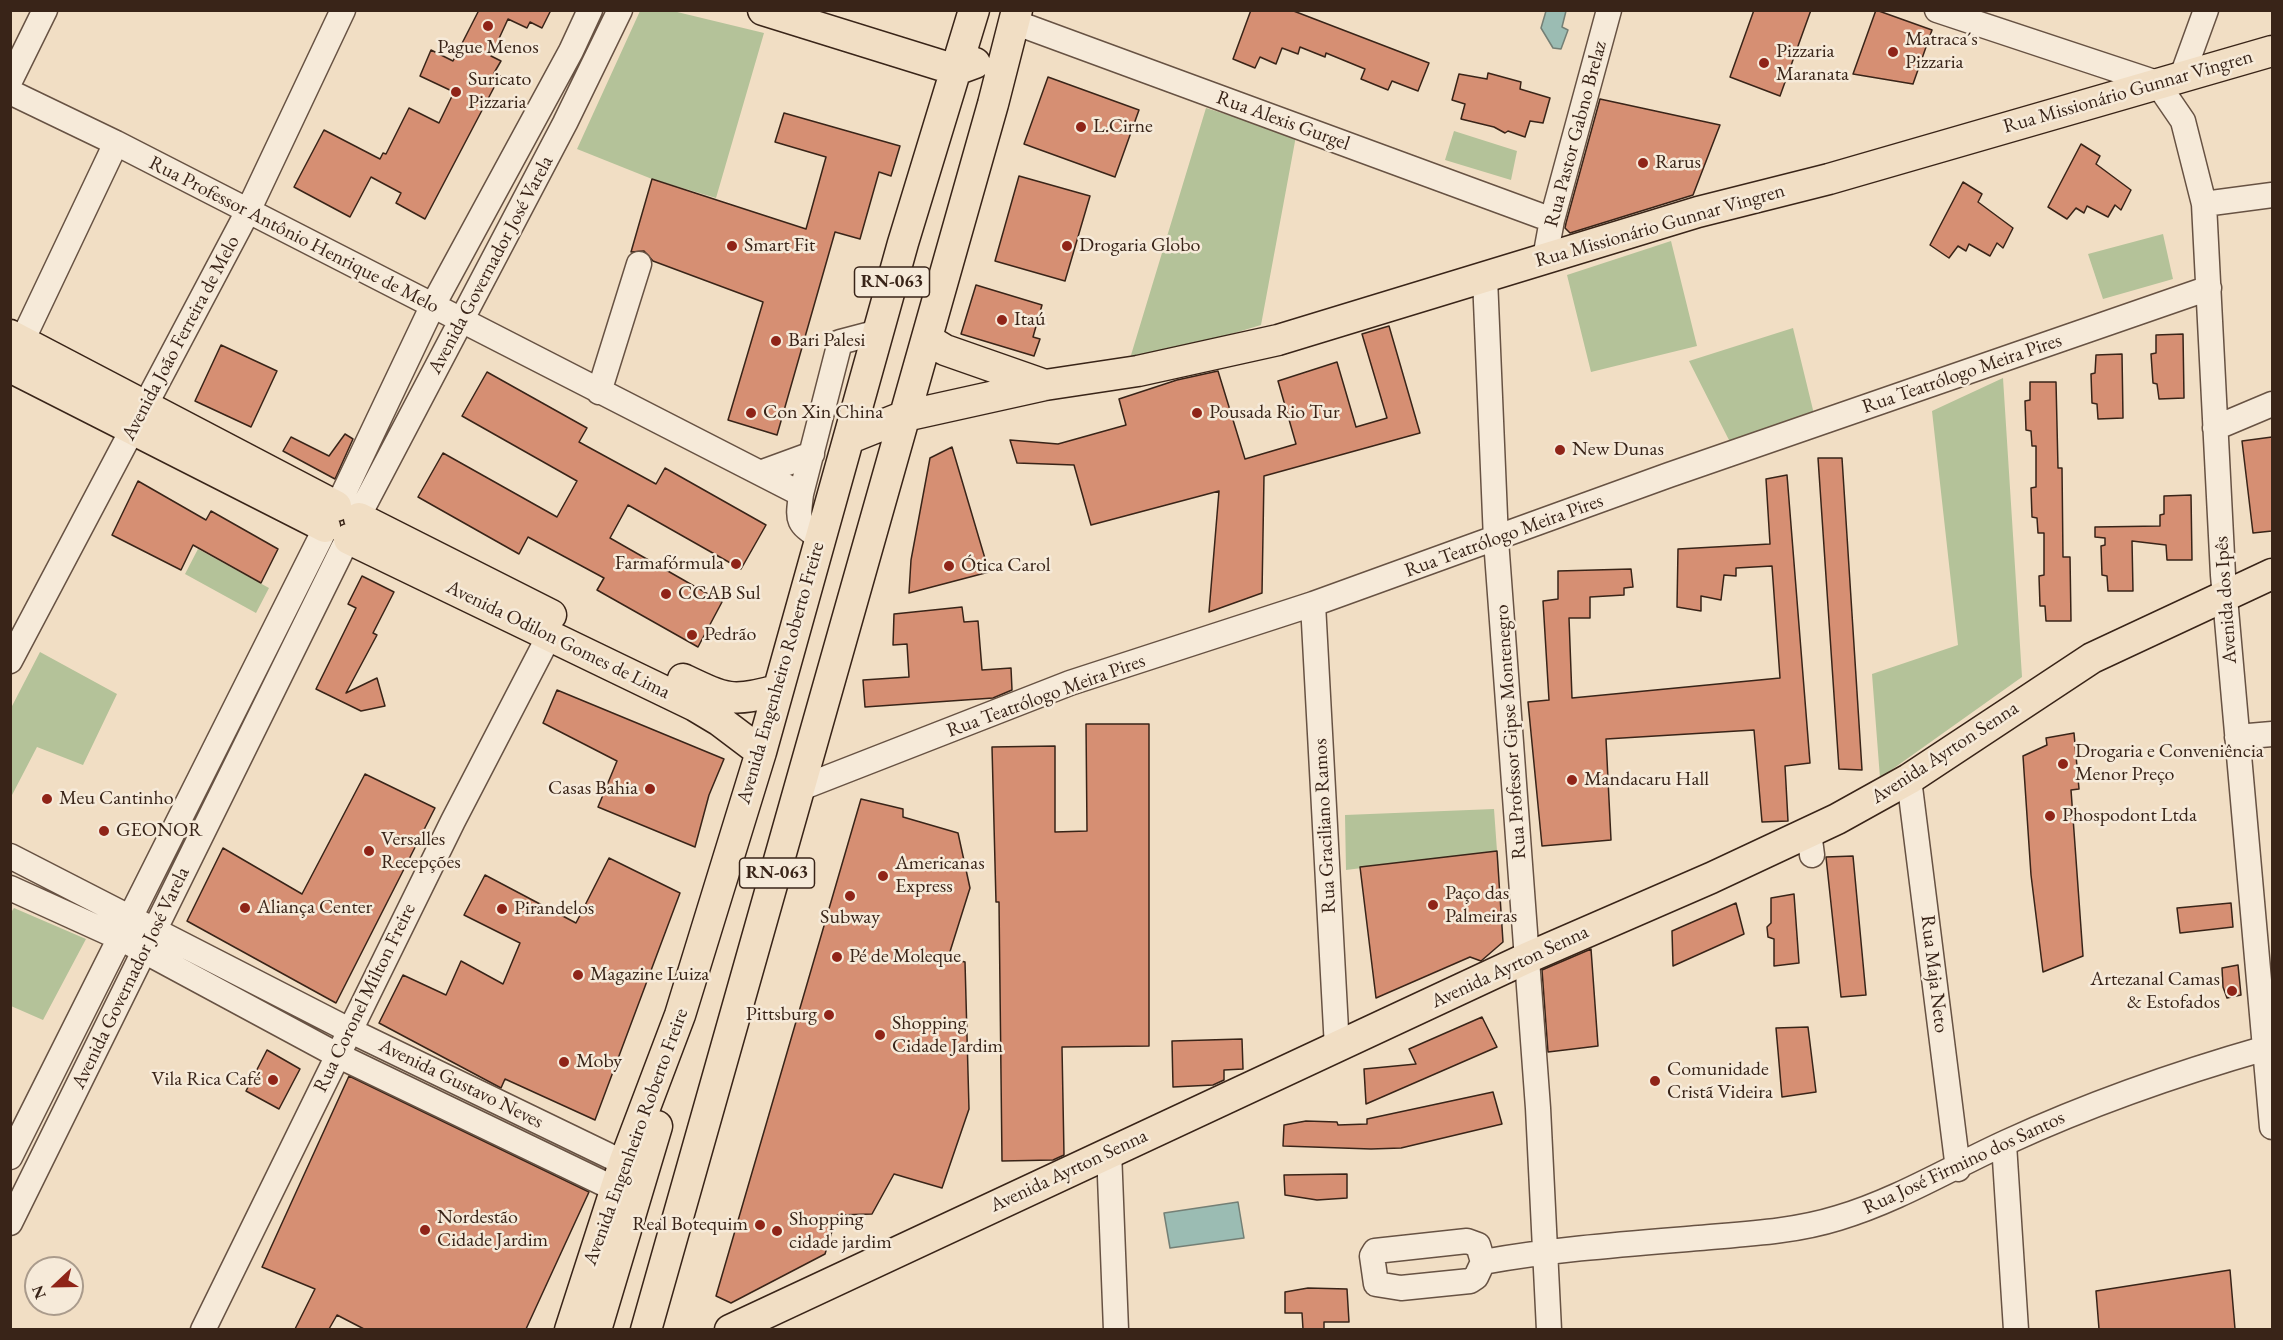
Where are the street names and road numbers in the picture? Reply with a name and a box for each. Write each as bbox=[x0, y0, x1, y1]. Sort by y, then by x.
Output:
street label: Rua Pastor Gabno Brelaz bbox=[1540, 38, 1612, 230]
street label: Rua Missionário Gunnar Vingren bbox=[2000, 45, 2256, 139]
street label: Rua Alexis Gurgel bbox=[1213, 86, 1353, 156]
street label: Rua Professor Antônio Henrique de Melo bbox=[145, 151, 443, 319]
street label: Avenida Governador José Varela bbox=[423, 152, 559, 378]
street label: Rua Missionário Gunnar Vingren bbox=[1532, 179, 1788, 273]
street label: Avenida João Ferreira de Melo bbox=[117, 232, 245, 444]
road number: RN-063 bbox=[854, 267, 930, 297]
street label: Rua Teatrólogo Meira Pires bbox=[1859, 329, 2065, 419]
street label: Rua Teatrólogo Meira Pires bbox=[1401, 489, 1607, 583]
street label: Avenida dos Ipês bbox=[2210, 535, 2242, 665]
street label: Avenida Engenheiro Roberto Freire bbox=[732, 539, 830, 807]
street label: Avenida Odilon Gomes de Lima bbox=[442, 575, 674, 705]
street label: Rua Professor Gipse Montenegro bbox=[1490, 604, 1532, 860]
street label: Rua Teatrólogo Meira Pires bbox=[943, 649, 1149, 743]
street label: Avenida Ayrton Senna bbox=[1867, 696, 2023, 810]
street label: Rua Graciliano Ramos bbox=[1308, 738, 1342, 914]
road number: RN-063 bbox=[740, 858, 814, 888]
street label: Avenida Governador José Varela bbox=[67, 863, 195, 1093]
street label: Rua Coronel Milton Freire bbox=[309, 900, 421, 1096]
street label: Rua Maja Neto bbox=[1915, 914, 1953, 1034]
street label: Avenida Ayrton Senna bbox=[1427, 920, 1593, 1014]
street label: Avenida Engenheiro Roberto Freire bbox=[578, 1005, 694, 1269]
street label: Avenida Gustavo Neves bbox=[375, 1034, 547, 1134]
street label: Rua José Firmino dos Santos bbox=[1859, 1106, 2069, 1220]
street label: Avenida Ayrton Senna bbox=[986, 1124, 1152, 1218]

